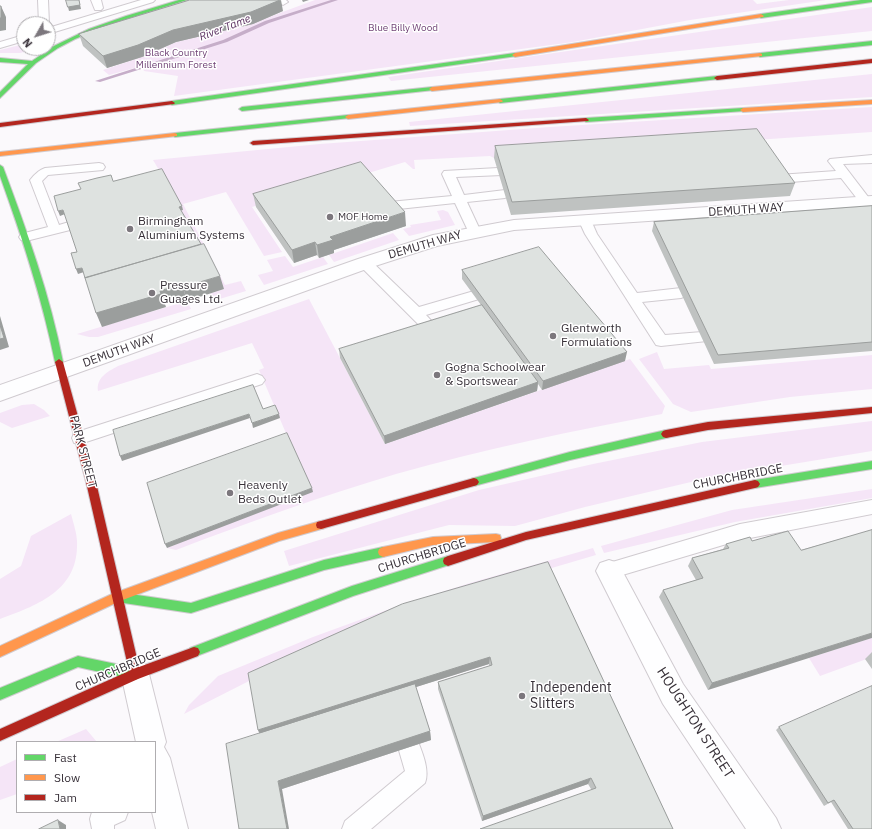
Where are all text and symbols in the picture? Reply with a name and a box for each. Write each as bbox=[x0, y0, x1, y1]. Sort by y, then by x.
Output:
water label: River Tame bbox=[197, 12, 253, 44]
north arrow bbox=[16, 16, 56, 56]
park label: Blue Billy Wood bbox=[368, 22, 438, 34]
text: N bbox=[20, 35, 35, 50]
park label: Black Country Millennium Forest bbox=[136, 47, 216, 70]
street label: DEMUTH WAY bbox=[708, 200, 784, 220]
place label: MOF Home bbox=[338, 211, 388, 223]
marker: MOF Home bbox=[325, 212, 335, 222]
place label: Birmingham Aluminium Systems bbox=[138, 215, 245, 243]
marker: Birmingham Aluminium Systems bbox=[125, 224, 135, 234]
street label: DEMUTH WAY bbox=[387, 228, 463, 262]
place label: Pressure Guages Ltd. bbox=[160, 279, 223, 307]
marker: Pressure Guages Ltd. bbox=[147, 288, 157, 298]
place label: Glentworth Formulations bbox=[561, 322, 632, 350]
street label: DEMUTH WAY bbox=[81, 331, 157, 371]
marker: Glentworth Formulations bbox=[548, 331, 558, 341]
place label: Gogna Schoolwear & Sportswear bbox=[445, 361, 545, 389]
marker: Gogna Schoolwear & Sportswear bbox=[432, 370, 442, 380]
street label: PARK STREET bbox=[66, 414, 100, 490]
street label: CHURCHBRIDGE bbox=[692, 461, 784, 493]
place label: Heavenly Beds Outlet bbox=[238, 479, 302, 507]
marker: Heavenly Beds Outlet bbox=[225, 488, 235, 498]
street label: CHURCHBRIDGE bbox=[376, 536, 468, 576]
street label: CHURCHBRIDGE bbox=[73, 646, 163, 694]
street label: HOUGHTON STREET bbox=[653, 664, 737, 782]
place label: Independent Slitters bbox=[530, 680, 612, 712]
marker: Independent Slitters bbox=[517, 691, 527, 701]
legend bbox=[16, 741, 156, 813]
text: Fast bbox=[54, 750, 77, 765]
text: Slow bbox=[54, 770, 80, 785]
text: Jam bbox=[54, 790, 77, 805]

